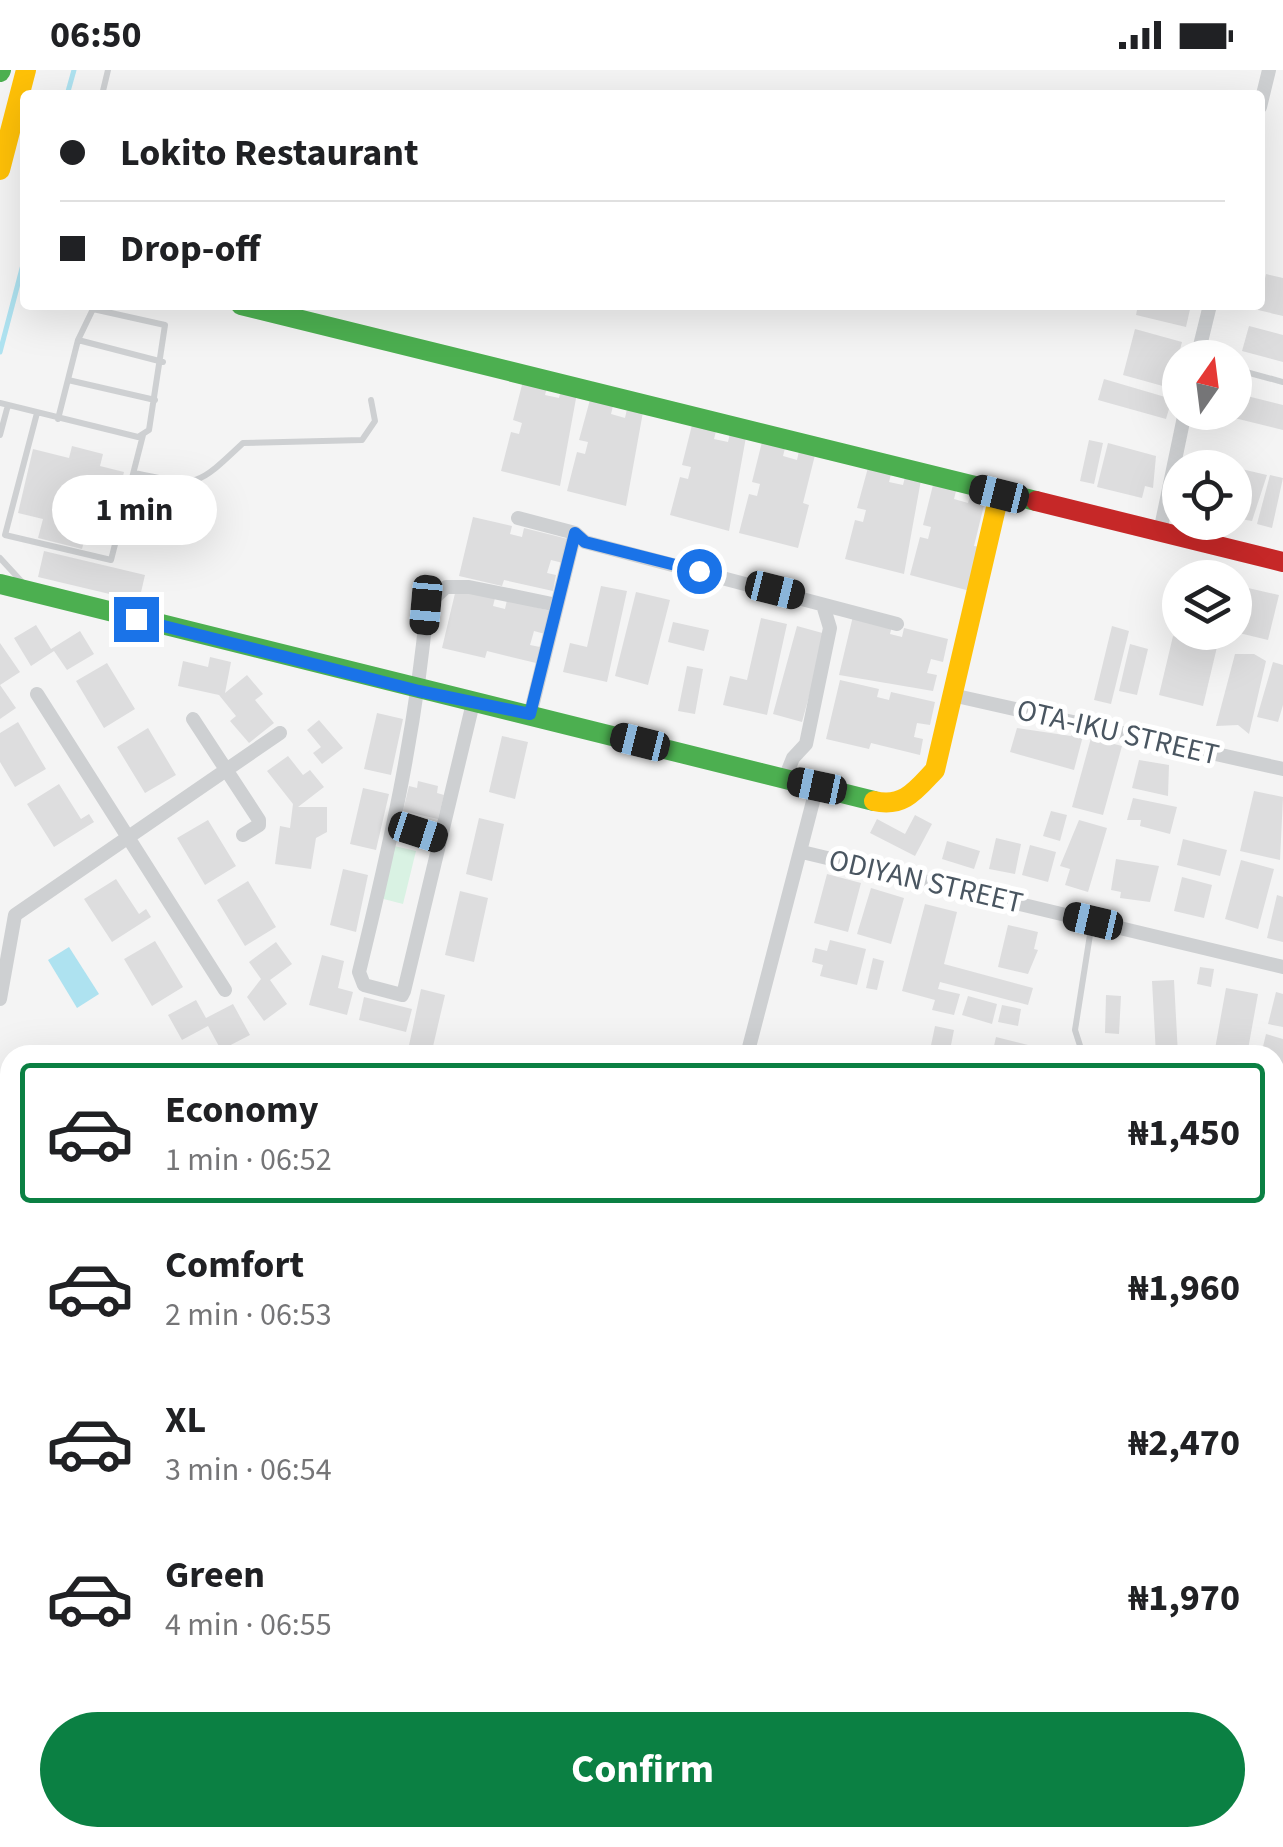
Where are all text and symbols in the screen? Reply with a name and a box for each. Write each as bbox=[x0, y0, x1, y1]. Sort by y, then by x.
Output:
text: 06:50 bbox=[50, 8, 142, 62]
text: Lokito Restaurant bbox=[120, 126, 419, 180]
text: Drop-off bbox=[120, 222, 260, 276]
north arrow bbox=[1162, 340, 1252, 430]
map controls bbox=[1162, 340, 1252, 650]
button: locate bbox=[1162, 450, 1252, 540]
car bbox=[966, 472, 1032, 516]
callout: 1 min bbox=[54, 474, 218, 544]
text: 1 min bbox=[96, 487, 173, 533]
route start bbox=[677, 549, 722, 594]
button: layers bbox=[1162, 560, 1252, 650]
car bbox=[742, 568, 808, 612]
car bbox=[408, 574, 444, 636]
route end bbox=[114, 597, 159, 642]
street label: OTA-IKU STREET bbox=[1013, 688, 1223, 777]
car bbox=[607, 720, 673, 764]
car bbox=[785, 765, 849, 807]
car bbox=[385, 808, 451, 856]
street label: ODIYAN STREET bbox=[825, 838, 1027, 925]
car bbox=[1060, 900, 1126, 942]
text: Economy bbox=[165, 1083, 318, 1137]
icon: car bbox=[45, 1088, 135, 1178]
text: ₦1,450 bbox=[1128, 1106, 1240, 1160]
text: 1 min · 06:52 bbox=[165, 1137, 332, 1183]
text: Comfort bbox=[165, 1238, 304, 1292]
icon: car bbox=[45, 1243, 135, 1333]
text: ₦1,960 bbox=[1128, 1261, 1240, 1315]
text: 2 min · 06:53 bbox=[165, 1292, 332, 1338]
text: XL bbox=[165, 1393, 206, 1447]
icon: car bbox=[45, 1398, 135, 1488]
text: ₦2,470 bbox=[1128, 1416, 1240, 1470]
text: 3 min · 06:54 bbox=[165, 1447, 332, 1493]
text: Green bbox=[165, 1548, 265, 1602]
icon: car bbox=[45, 1553, 135, 1643]
text: ₦1,970 bbox=[1128, 1571, 1240, 1625]
text: 4 min · 06:55 bbox=[165, 1602, 332, 1648]
button: Confirm bbox=[40, 1712, 1245, 1827]

